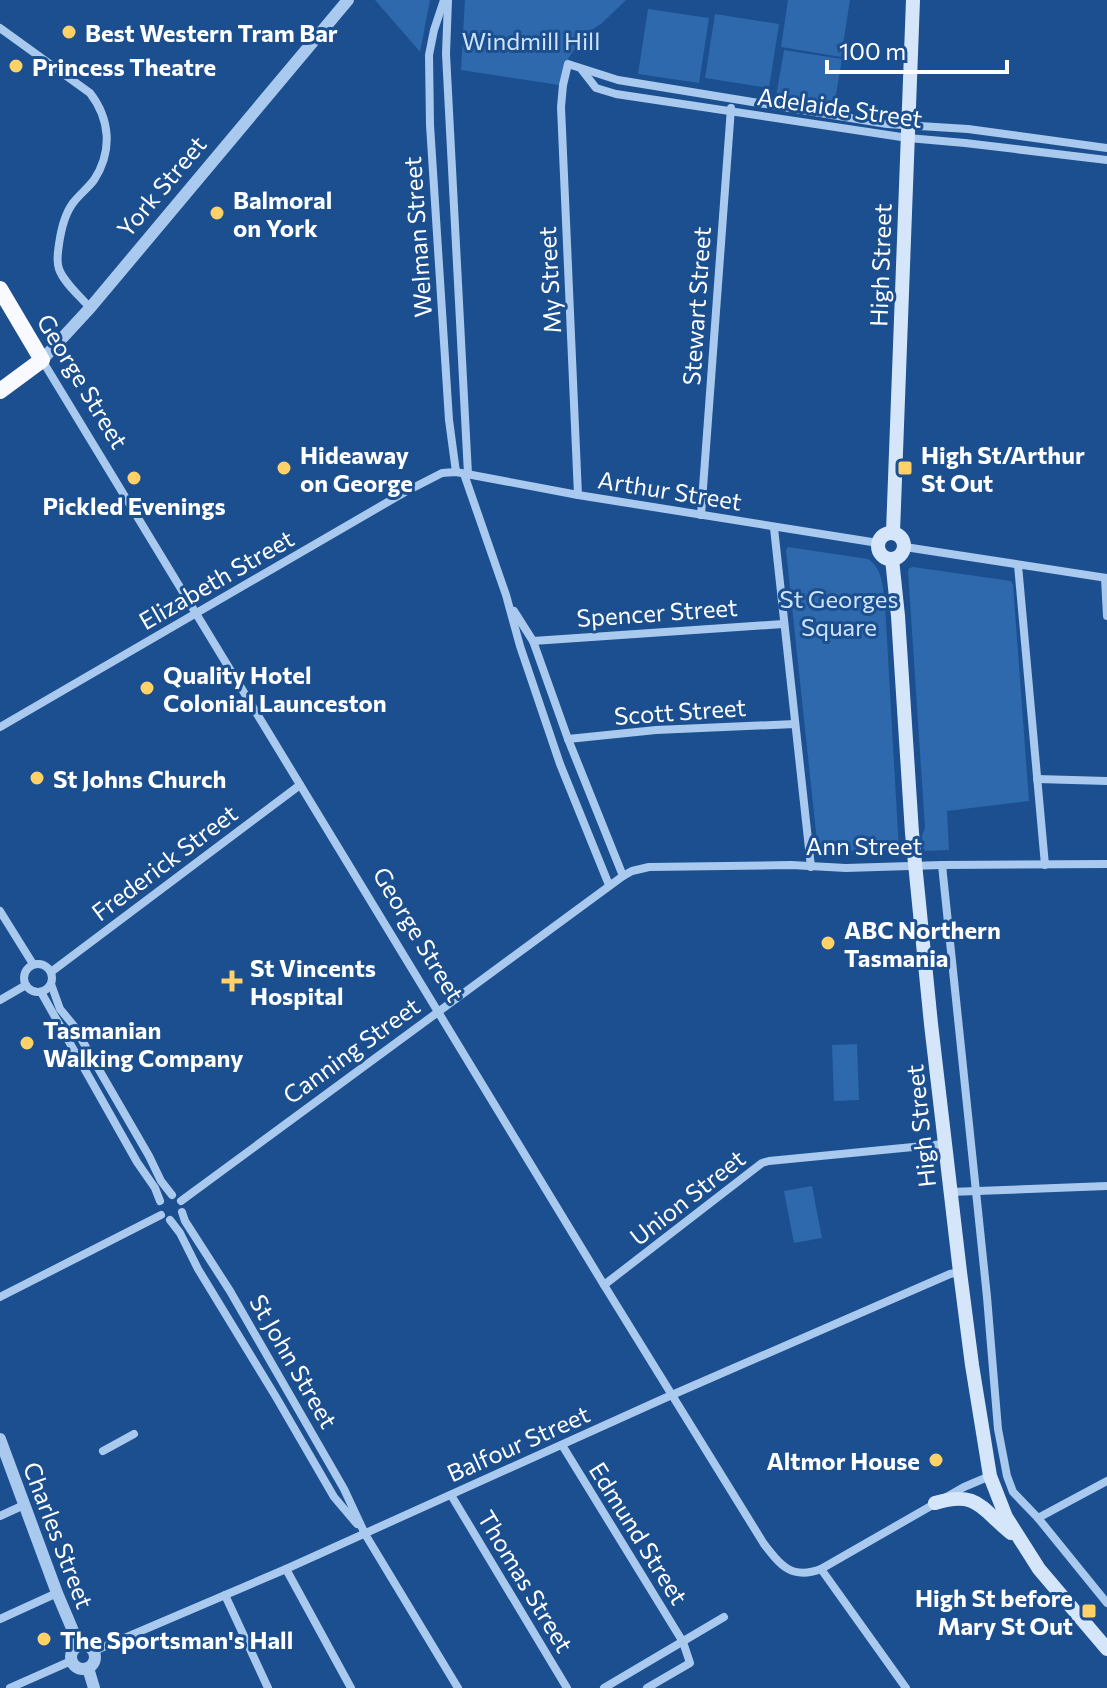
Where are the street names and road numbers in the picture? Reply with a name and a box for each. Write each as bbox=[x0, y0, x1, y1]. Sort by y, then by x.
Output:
street label: Adelaide Street bbox=[756, 81, 925, 133]
street label: York Street bbox=[110, 130, 212, 242]
street label: Welman Street bbox=[397, 155, 437, 318]
street label: High Street bbox=[863, 203, 897, 327]
street label: Stewart Street bbox=[676, 225, 716, 386]
street label: My Street bbox=[532, 226, 566, 334]
street label: George Street bbox=[31, 308, 135, 454]
street label: Arthur Street bbox=[596, 464, 744, 516]
street label: Elizabeth Street bbox=[134, 523, 299, 635]
street label: Spencer Street bbox=[576, 592, 739, 632]
street label: Scott Street bbox=[613, 692, 747, 730]
street label: Frederick Street bbox=[85, 798, 243, 926]
street label: Ann Street bbox=[806, 831, 922, 860]
street label: George Street bbox=[367, 861, 471, 1007]
street label: Canning Street bbox=[277, 991, 425, 1109]
street label: High Street bbox=[899, 1063, 941, 1189]
street label: Union Street bbox=[624, 1143, 750, 1251]
street label: St John Street bbox=[244, 1289, 344, 1433]
street label: Balfour Street bbox=[442, 1399, 594, 1487]
street label: Edmund Street bbox=[584, 1456, 694, 1610]
street label: Charles Street bbox=[18, 1458, 100, 1612]
street label: Thomas Street bbox=[472, 1505, 580, 1657]

